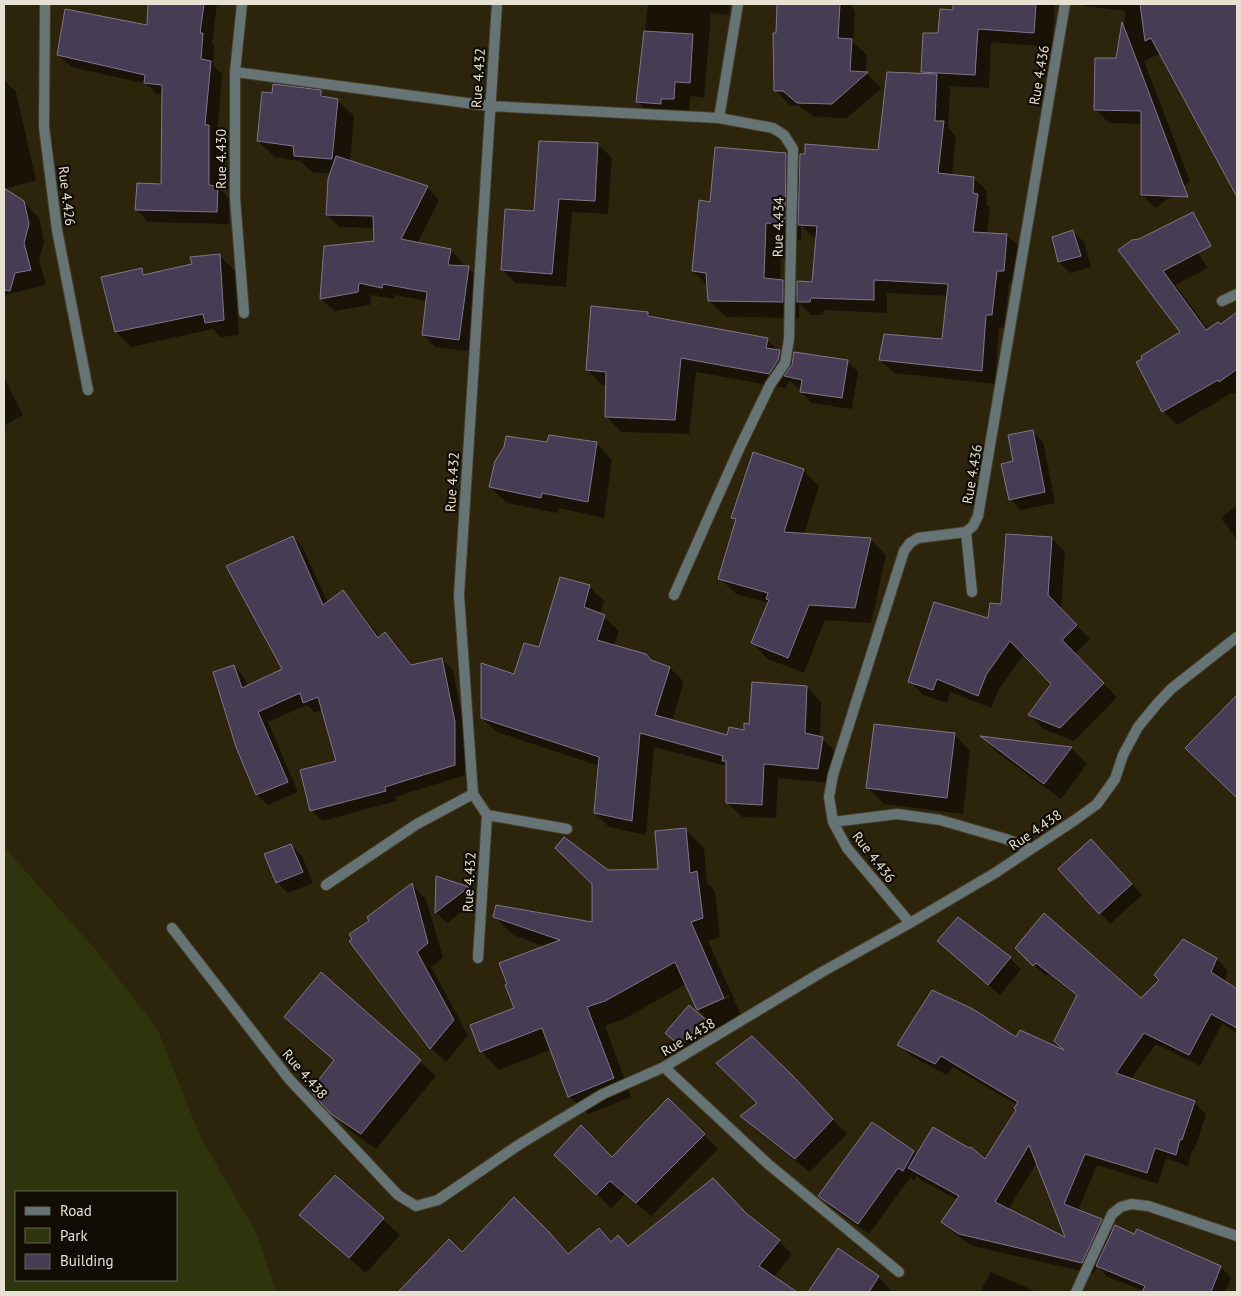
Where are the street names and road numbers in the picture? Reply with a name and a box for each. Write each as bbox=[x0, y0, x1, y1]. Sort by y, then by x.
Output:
street label: Rue 4.436 bbox=[1025, 44, 1053, 106]
street label: Rue 4.432 bbox=[467, 47, 489, 109]
street label: Rue 4.430 bbox=[212, 129, 230, 189]
street label: Rue 4.426 bbox=[54, 165, 80, 227]
street label: Rue 4.434 bbox=[768, 196, 788, 257]
street label: Rue 4.436 bbox=[958, 443, 986, 505]
street label: Rue 4.432 bbox=[441, 451, 463, 513]
street label: Rue 4.438 bbox=[1005, 806, 1065, 854]
street label: Rue 4.436 bbox=[848, 828, 900, 886]
street label: Rue 4.432 bbox=[458, 852, 480, 912]
street label: Rue 4.438 bbox=[658, 1014, 718, 1060]
street label: Rue 4.438 bbox=[278, 1045, 332, 1103]

